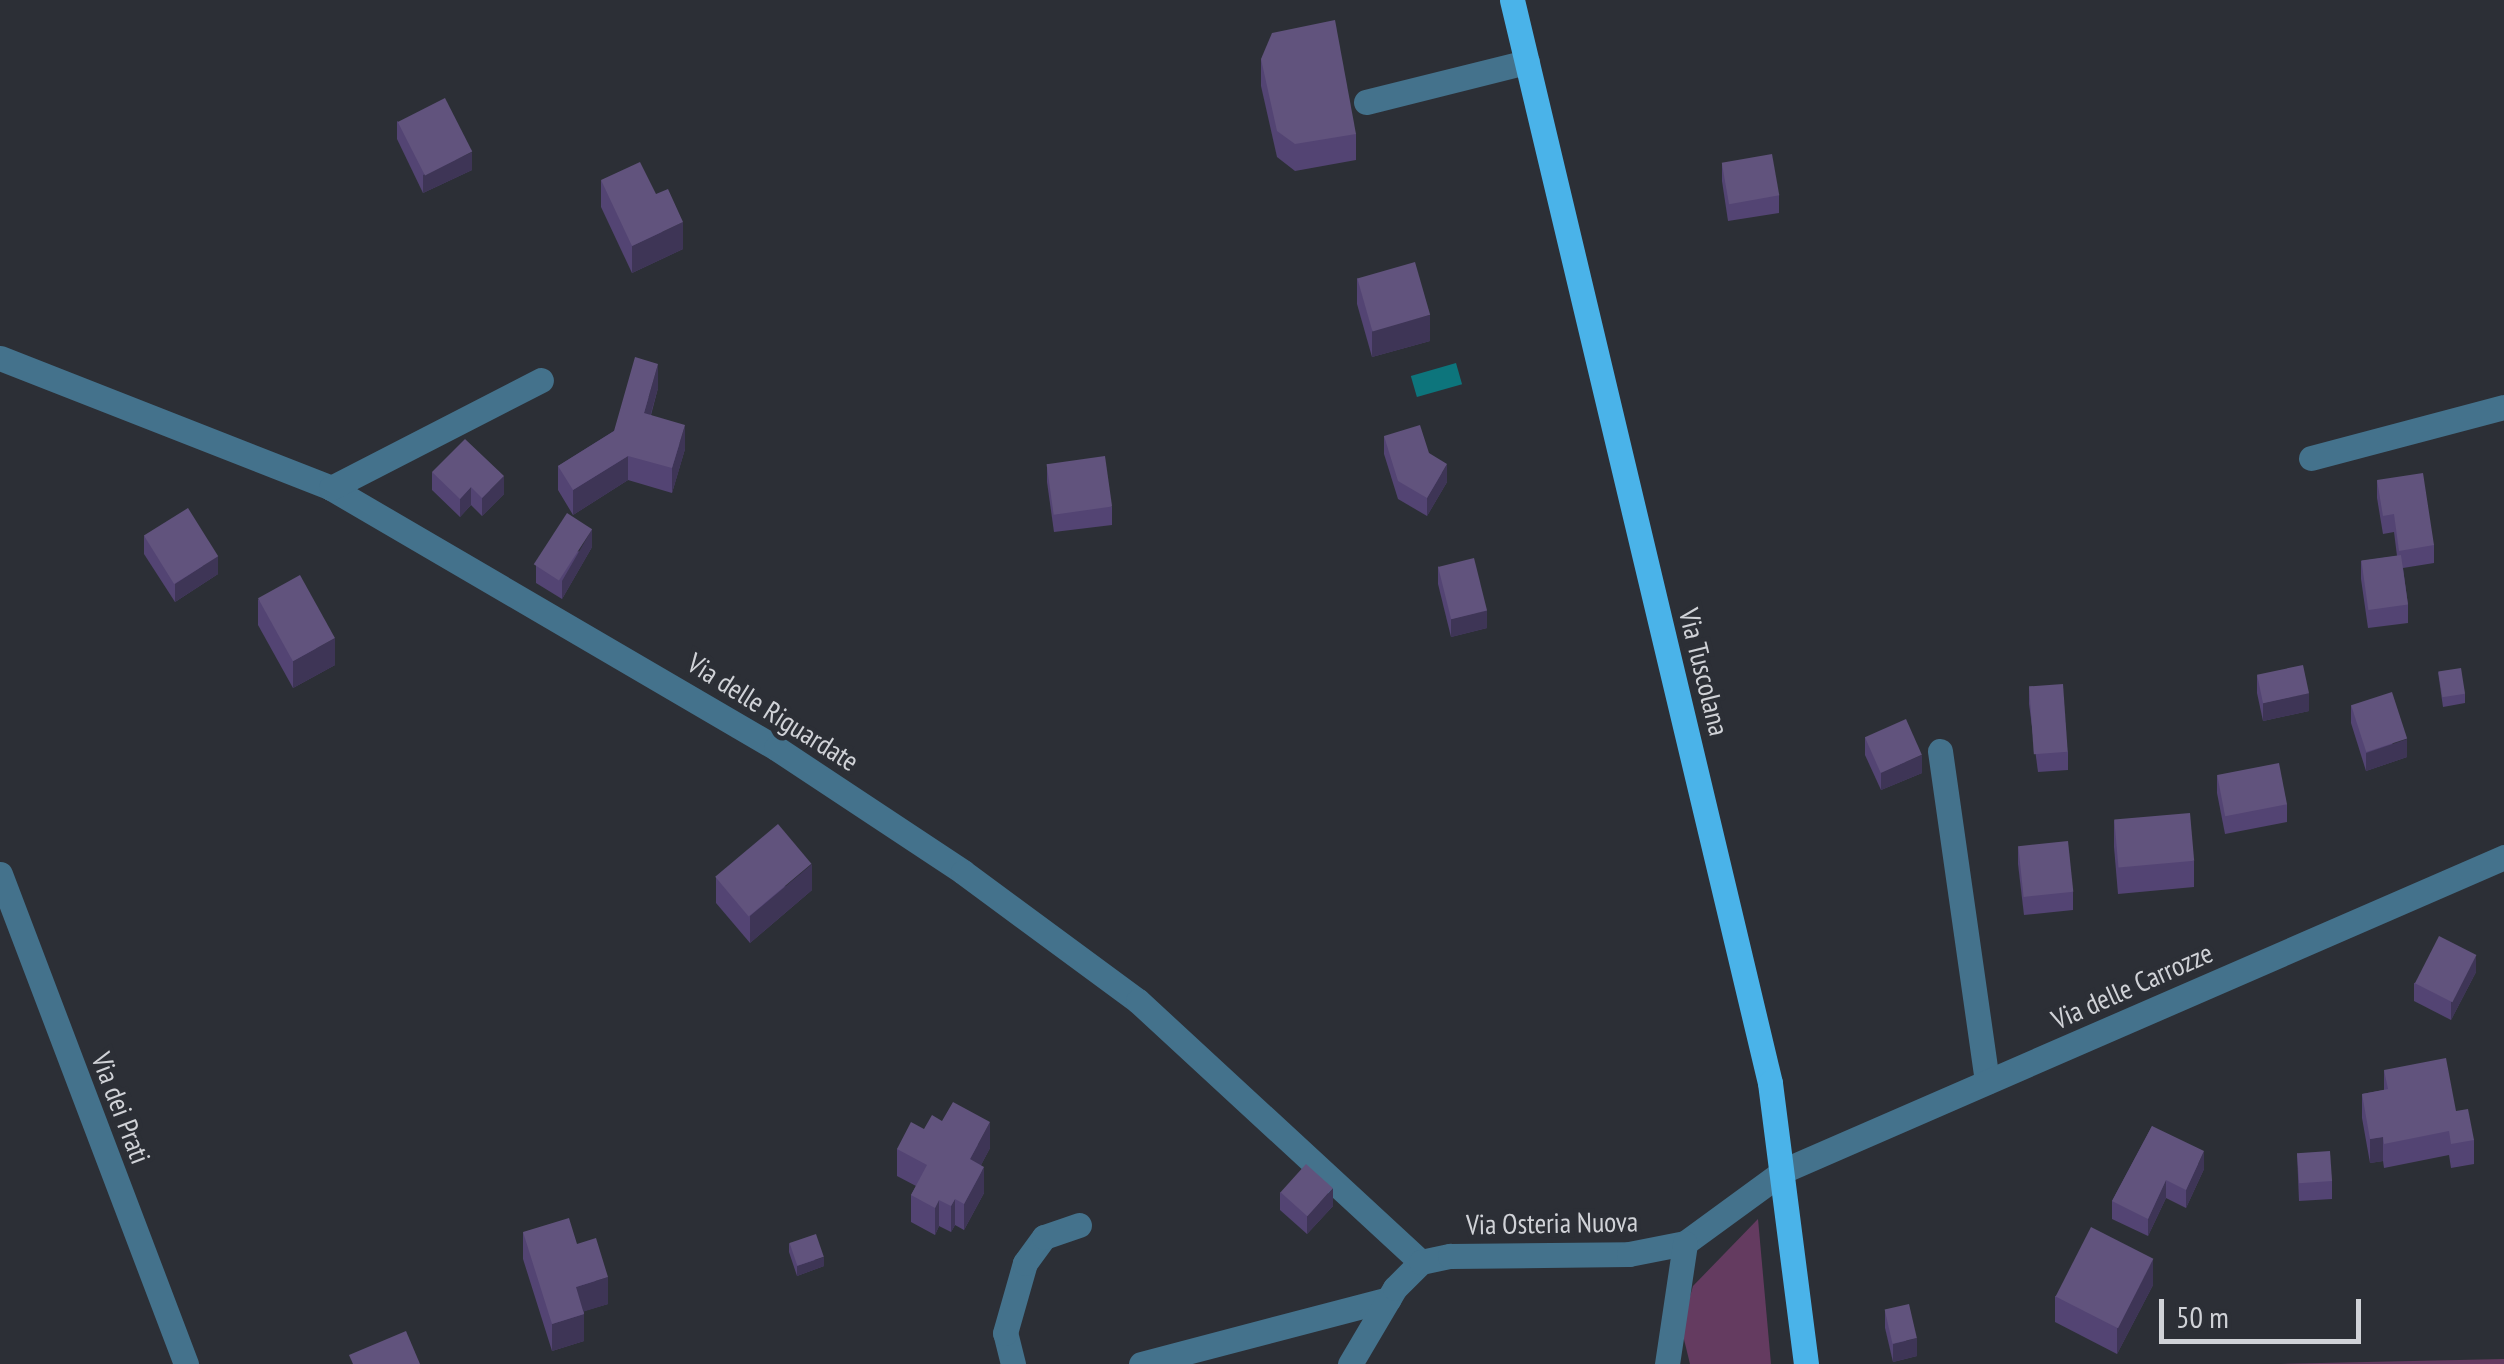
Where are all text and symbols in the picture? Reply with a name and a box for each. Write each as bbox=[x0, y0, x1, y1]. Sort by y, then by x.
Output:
street label: Via Tuscolana bbox=[1672, 605, 1736, 739]
street label: Via delle Riguardate bbox=[681, 646, 865, 778]
street label: Via delle Carrozze bbox=[2046, 936, 2218, 1036]
street label: Via dei Prati bbox=[84, 1048, 158, 1168]
street label: Via Osteria Nuova bbox=[1466, 1205, 1638, 1241]
scale bar bbox=[2164, 1279, 2366, 1341]
text: 50 m bbox=[2176, 1297, 2229, 1336]

